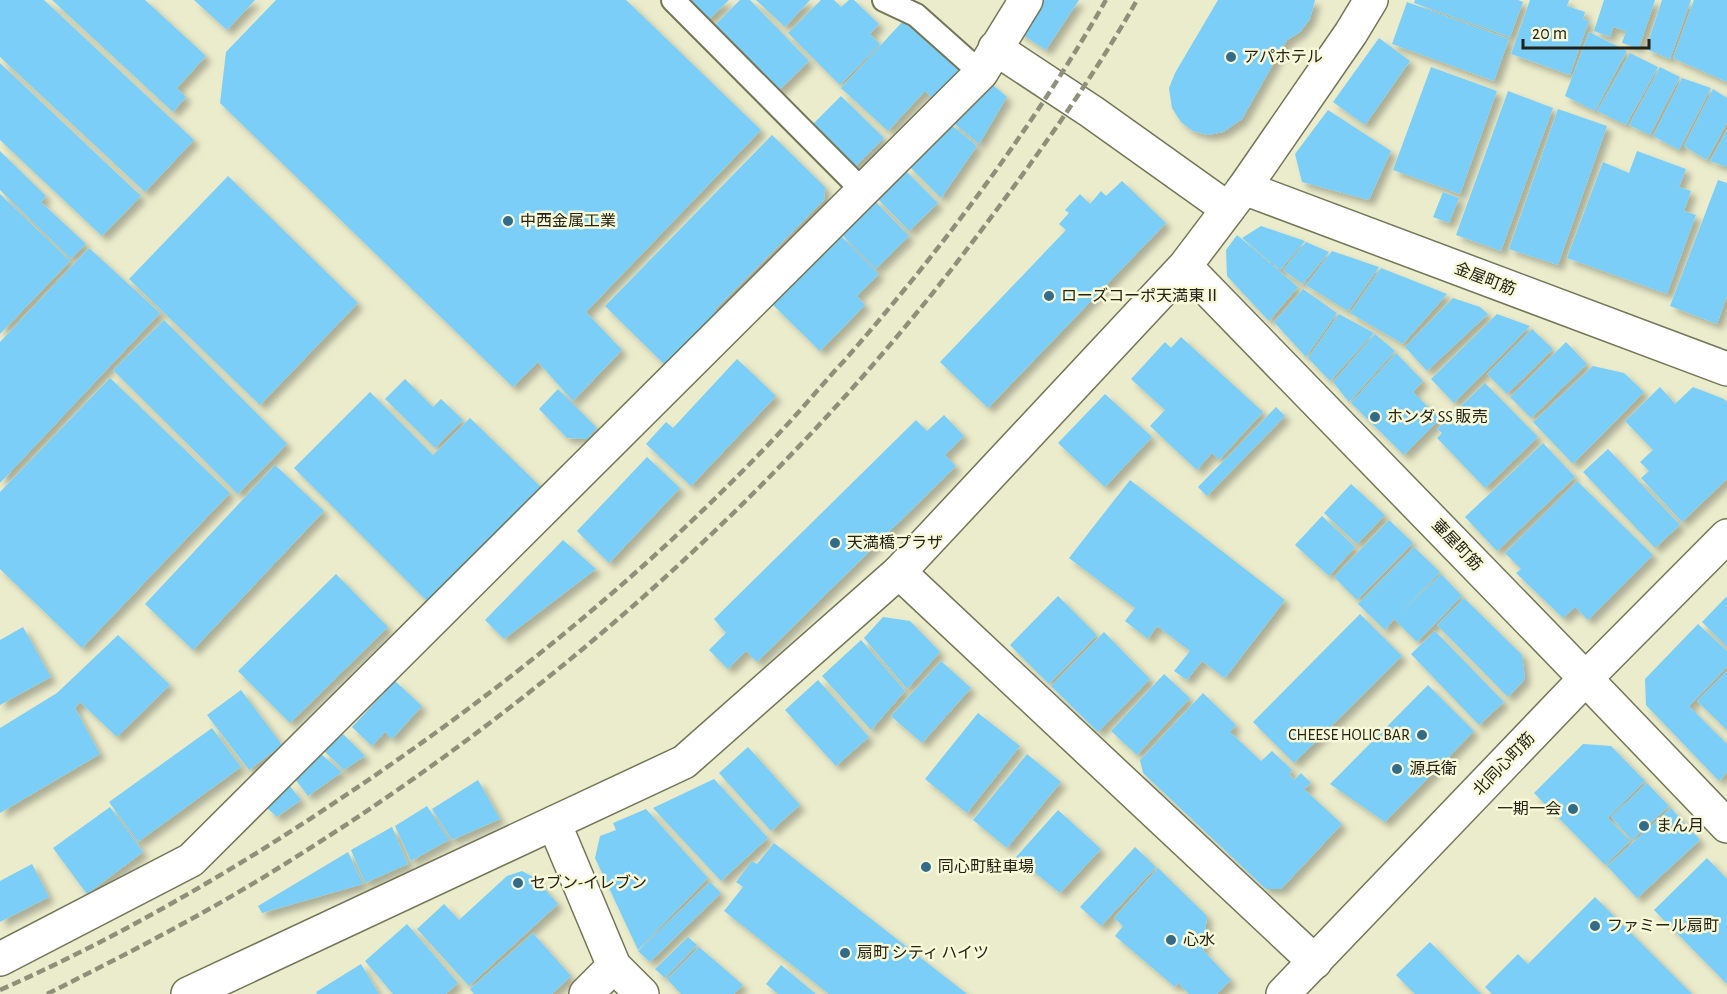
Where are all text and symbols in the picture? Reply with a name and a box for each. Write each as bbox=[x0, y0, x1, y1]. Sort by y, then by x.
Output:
scale bar bbox=[1523, 12, 1649, 50]
text: 20 m bbox=[1532, 25, 1567, 43]
place label: アパホテル bbox=[1243, 49, 1323, 65]
marker: アパホテル bbox=[1224, 50, 1238, 64]
place label: 中西金属工業 bbox=[520, 213, 616, 229]
marker: 中西金属工業 bbox=[501, 214, 515, 228]
street label: 金屋町筋 bbox=[1452, 259, 1518, 298]
place label: ローズコーポ天満東Ⅱ bbox=[1061, 287, 1220, 304]
marker: ローズコーポ天満東Ⅱ bbox=[1042, 289, 1056, 303]
place label: ホンダ SS 販売 bbox=[1387, 408, 1487, 425]
marker: ホンダ SS 販売 bbox=[1368, 410, 1382, 424]
street label: 壷屋町筋 bbox=[1429, 516, 1486, 574]
place label: 天満橋プラザ bbox=[847, 534, 943, 551]
marker: 天満橋プラザ bbox=[828, 536, 842, 550]
place label: CHEESE HOLIC BAR bbox=[1288, 727, 1410, 743]
marker: CHEESE HOLIC BAR bbox=[1415, 728, 1429, 742]
street label: 北同心町筋 bbox=[1470, 729, 1538, 798]
place label: 源兵衛 bbox=[1409, 760, 1457, 777]
marker: 源兵衛 bbox=[1390, 762, 1404, 776]
place label: 一期一会 bbox=[1497, 801, 1561, 817]
marker: 一期一会 bbox=[1566, 802, 1580, 816]
place label: まん月 bbox=[1656, 818, 1704, 834]
marker: まん月 bbox=[1637, 819, 1651, 833]
place label: 同心町駐車場 bbox=[938, 858, 1034, 875]
marker: 同心町駐車場 bbox=[919, 860, 933, 874]
place label: セブン-イレブン bbox=[530, 874, 647, 891]
marker: セブン-イレブン bbox=[511, 876, 525, 890]
place label: ファミール扇町 bbox=[1607, 918, 1719, 934]
marker: ファミール扇町 bbox=[1588, 919, 1602, 933]
place label: 心水 bbox=[1183, 931, 1215, 948]
marker: 心水 bbox=[1164, 933, 1178, 947]
place label: 扇町 シティ ハイツ bbox=[857, 945, 989, 961]
marker: 扇町 シティ ハイツ bbox=[838, 946, 852, 960]

